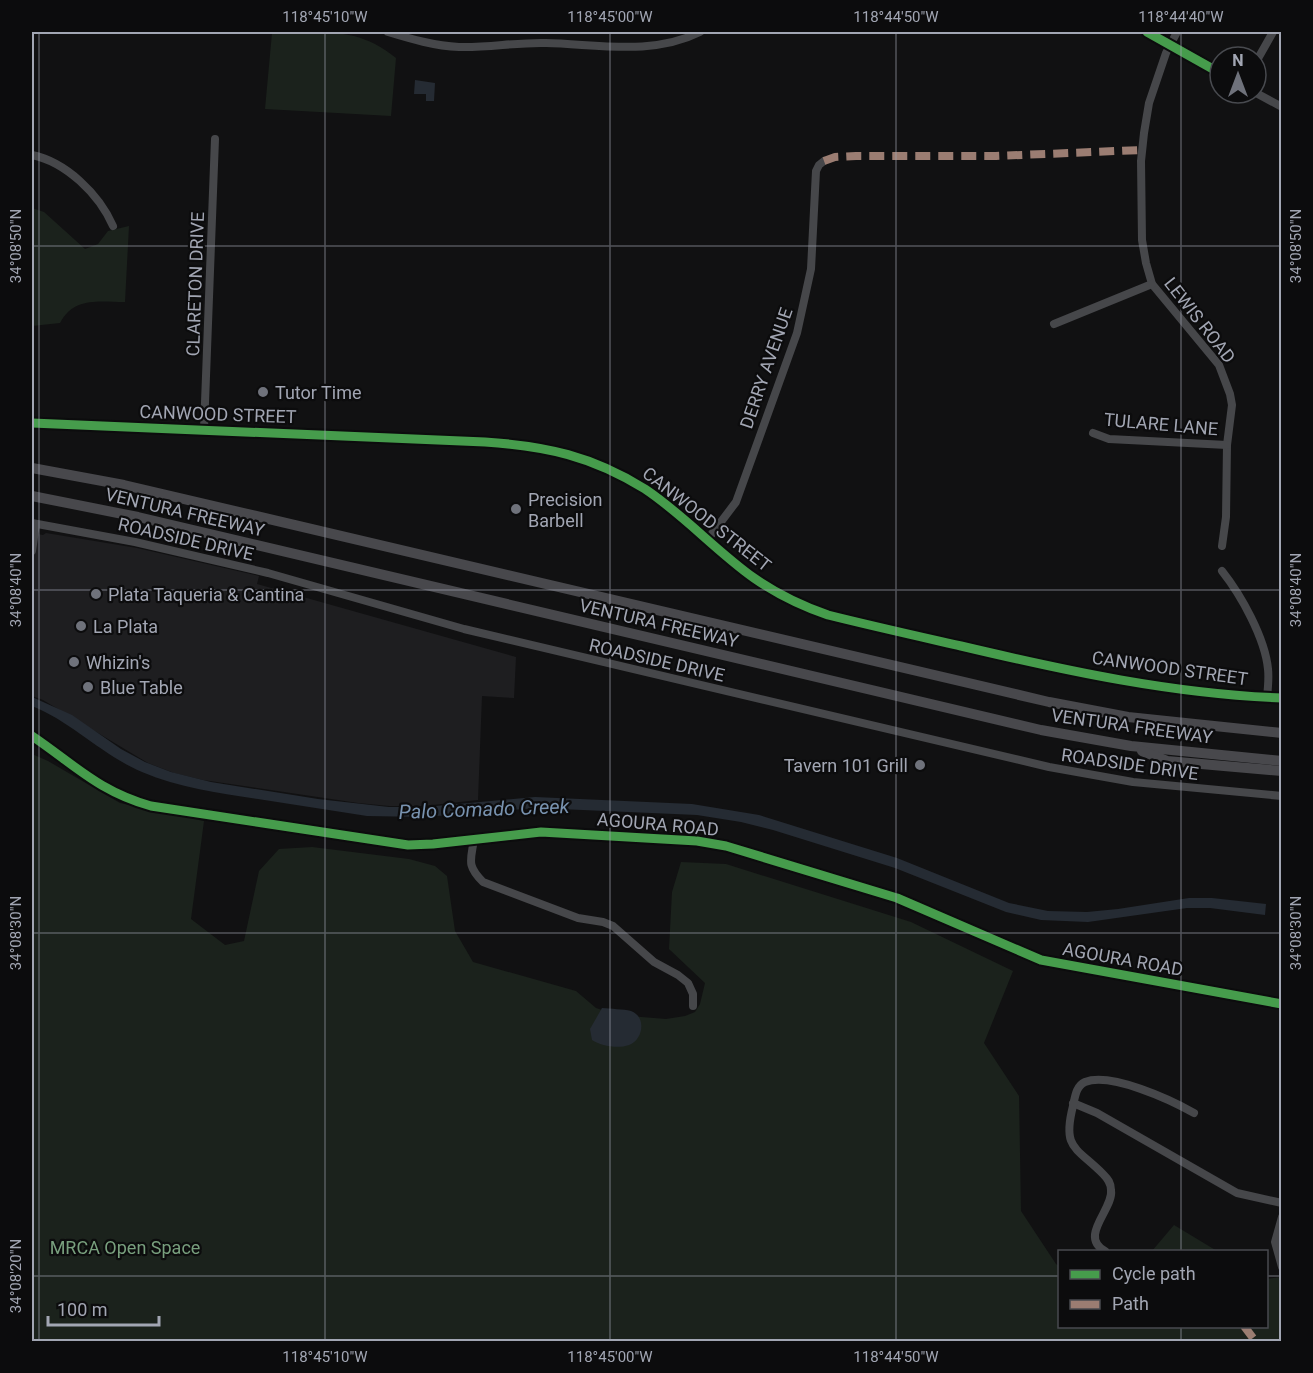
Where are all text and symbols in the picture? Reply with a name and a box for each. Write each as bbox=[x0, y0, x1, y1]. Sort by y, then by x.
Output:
text: 118°45'10"W bbox=[282, 8, 368, 26]
text: 118°45'00"W bbox=[567, 8, 653, 26]
text: 118°44'50"W bbox=[853, 8, 939, 26]
text: 118°44'40"W bbox=[1138, 8, 1224, 26]
north arrow bbox=[1208, 45, 1268, 105]
text: N bbox=[1232, 51, 1244, 70]
text: 34°08'50"N bbox=[7, 209, 25, 283]
text: 34°08'50"N bbox=[1287, 209, 1305, 283]
street label: CLARETON DRIVE bbox=[182, 211, 208, 357]
street label: LEWIS ROAD bbox=[1160, 273, 1240, 367]
street label: DERRY AVENUE bbox=[735, 305, 797, 431]
place label: Tutor Time bbox=[275, 382, 361, 403]
marker: Tutor Time bbox=[256, 385, 270, 399]
street label: CANWOOD STREET bbox=[139, 401, 297, 427]
street label: TULARE LANE bbox=[1103, 409, 1219, 439]
street label: CANWOOD STREET bbox=[639, 462, 776, 576]
street label: VENTURA FREEWAY bbox=[103, 483, 267, 541]
place label: Precision Barbell bbox=[528, 489, 603, 531]
marker: Precision Barbell bbox=[509, 502, 523, 516]
street label: ROADSIDE DRIVE bbox=[116, 513, 256, 565]
text: 34°08'40"N bbox=[7, 553, 25, 627]
text: 34°08'40"N bbox=[1287, 553, 1305, 627]
place label: Plata Taqueria & Cantina bbox=[108, 584, 304, 605]
marker: Plata Taqueria & Cantina bbox=[89, 587, 103, 601]
street label: VENTURA FREEWAY bbox=[577, 594, 741, 652]
place label: La Plata bbox=[93, 616, 158, 637]
marker: La Plata bbox=[74, 619, 88, 633]
street label: ROADSIDE DRIVE bbox=[587, 634, 727, 686]
street label: CANWOOD STREET bbox=[1091, 647, 1250, 689]
place label: Whizin's bbox=[86, 652, 150, 673]
marker: Whizin's bbox=[67, 655, 81, 669]
place label: Blue Table bbox=[100, 677, 183, 698]
marker: Blue Table bbox=[81, 680, 95, 694]
street label: VENTURA FREEWAY bbox=[1050, 704, 1214, 748]
street label: ROADSIDE DRIVE bbox=[1060, 744, 1200, 784]
place label: Tavern 101 Grill bbox=[784, 755, 908, 776]
marker: Tavern 101 Grill bbox=[913, 758, 927, 772]
water label: Palo Comado Creek bbox=[398, 794, 571, 824]
street label: AGOURA ROAD bbox=[596, 808, 720, 840]
text: 34°08'30"N bbox=[7, 896, 25, 970]
text: 34°08'30"N bbox=[1287, 896, 1305, 970]
street label: AGOURA ROAD bbox=[1061, 938, 1185, 980]
park label: MRCA Open Space bbox=[50, 1237, 200, 1258]
text: 34°08'20"N bbox=[7, 1239, 25, 1313]
legend bbox=[1058, 1250, 1268, 1328]
text: Cycle path bbox=[1112, 1263, 1196, 1284]
scale bar bbox=[48, 1289, 159, 1327]
text: Path bbox=[1112, 1293, 1149, 1314]
text: 100 m bbox=[57, 1299, 108, 1320]
text: 118°45'10"W bbox=[282, 1348, 368, 1366]
text: 118°45'00"W bbox=[567, 1348, 653, 1366]
text: 118°44'50"W bbox=[853, 1348, 939, 1366]

